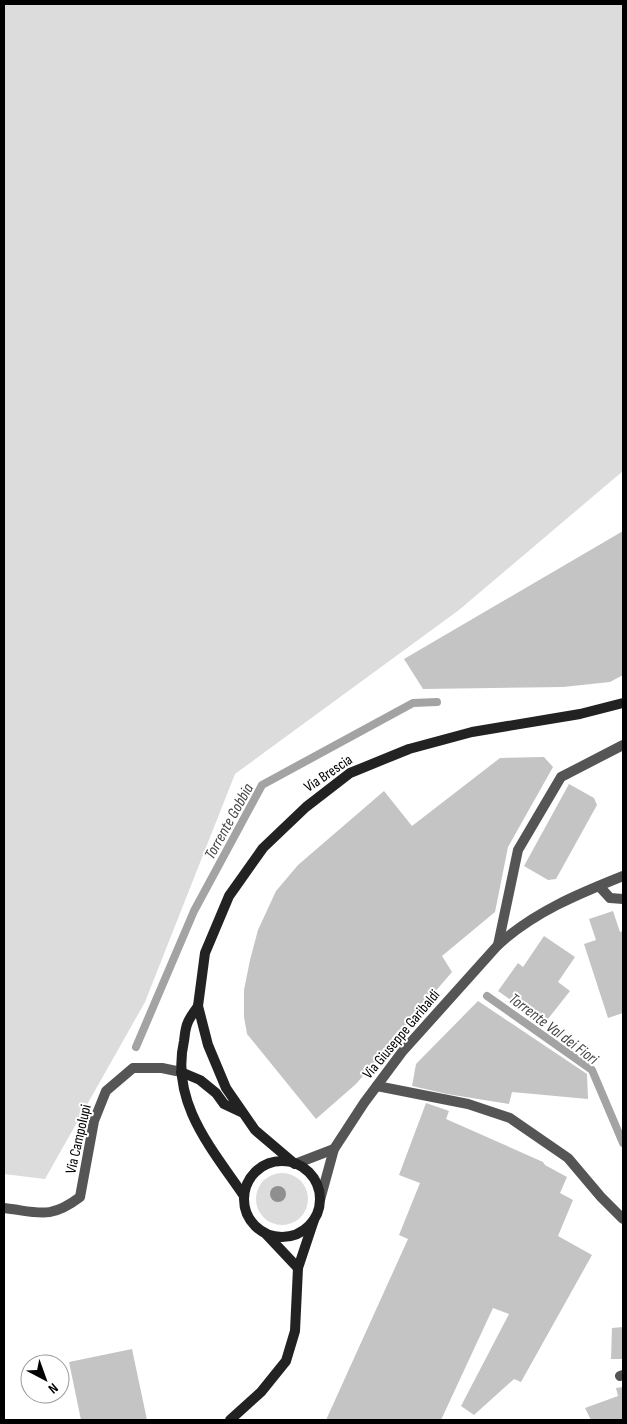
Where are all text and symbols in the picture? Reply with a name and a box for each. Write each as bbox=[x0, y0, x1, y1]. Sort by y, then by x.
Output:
street label: Via Brescia bbox=[300, 750, 356, 797]
water label: Torrente Gobbia bbox=[201, 780, 258, 863]
street label: Via Giuseppe Garibaldi bbox=[359, 986, 444, 1083]
water label: Torrente Val dei Fiori bbox=[505, 989, 602, 1070]
street label: Via Campolupi bbox=[61, 1102, 96, 1176]
north arrow bbox=[20, 1354, 70, 1404]
text: N bbox=[45, 1380, 62, 1397]

